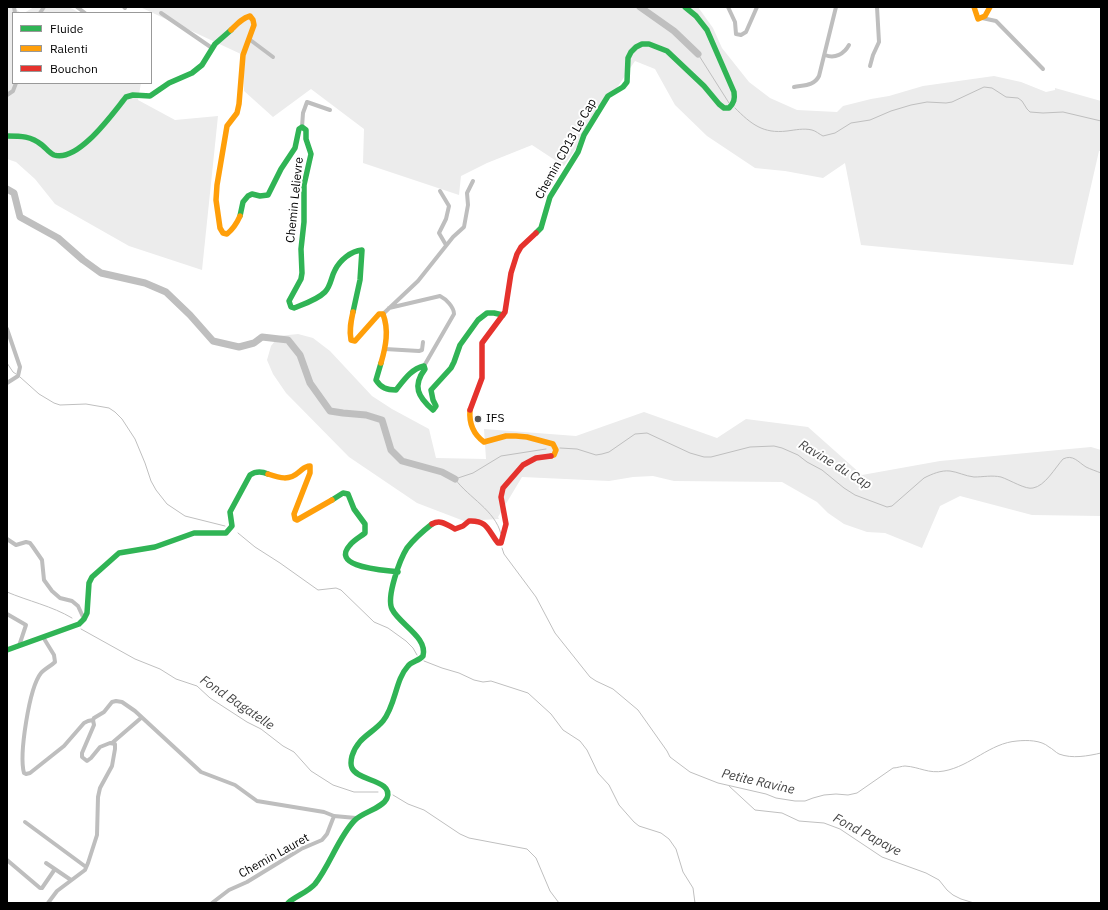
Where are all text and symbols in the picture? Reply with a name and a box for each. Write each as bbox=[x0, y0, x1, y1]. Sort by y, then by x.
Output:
legend bbox=[12, 12, 152, 84]
text: Fluide bbox=[50, 21, 83, 36]
text: Ralenti bbox=[50, 41, 88, 56]
text: Bouchon bbox=[50, 61, 98, 76]
street label: Chemin CD13 Le Cap bbox=[532, 96, 600, 202]
street label: Chemin Lelievre bbox=[283, 156, 307, 244]
place label: IFS bbox=[486, 412, 504, 426]
marker: IFS bbox=[473, 414, 483, 424]
water label: Ravine du Cap bbox=[796, 437, 874, 493]
water label: Fond Bagatelle bbox=[197, 673, 277, 733]
water label: Petite Ravine bbox=[720, 766, 796, 798]
water label: Fond Papaye bbox=[830, 811, 904, 859]
street label: Chemin Lauret bbox=[236, 831, 312, 881]

